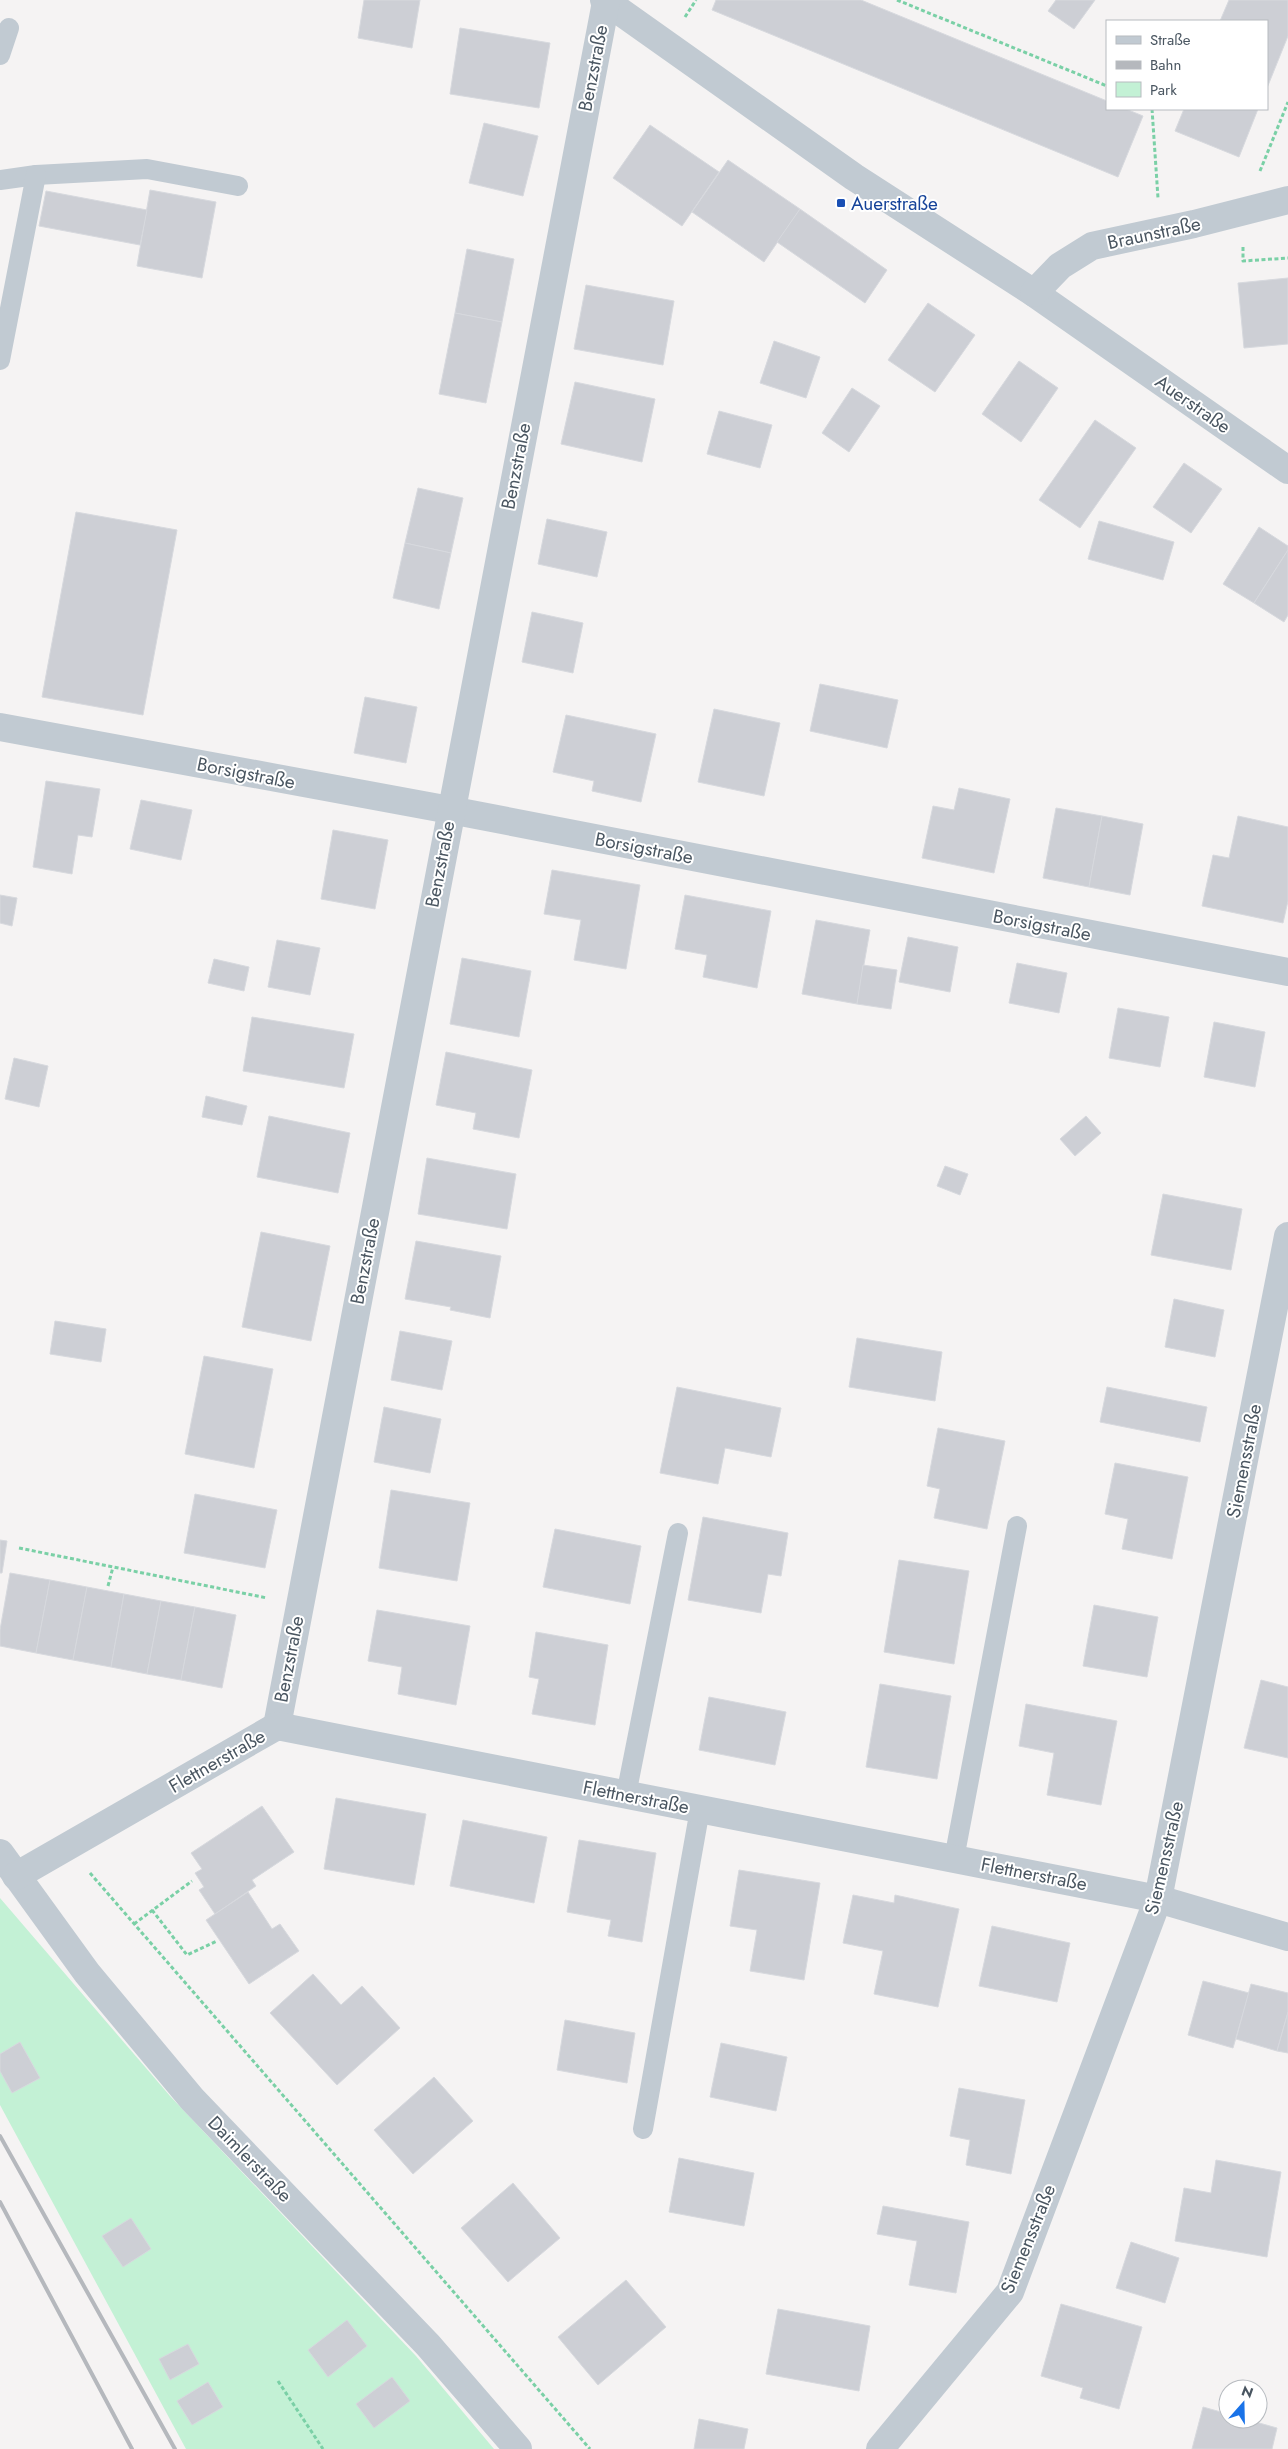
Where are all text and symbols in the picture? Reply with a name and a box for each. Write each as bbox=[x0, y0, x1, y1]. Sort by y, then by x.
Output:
legend bbox=[1106, 20, 1268, 110]
street label: Benzstraße bbox=[571, 22, 615, 114]
text: Straße bbox=[1150, 29, 1191, 51]
text: Bahn bbox=[1150, 54, 1181, 76]
text: Park bbox=[1150, 79, 1177, 101]
place label: Auerstraße bbox=[851, 190, 938, 217]
marker: Auerstraße bbox=[835, 197, 847, 209]
street label: Braunstraße bbox=[1105, 210, 1203, 256]
street label: Auerstraße bbox=[1150, 368, 1236, 440]
street label: Benzstraße bbox=[494, 420, 538, 512]
street label: Borsigstraße bbox=[195, 750, 298, 796]
street label: Benzstraße bbox=[418, 818, 462, 910]
street label: Borsigstraße bbox=[593, 825, 696, 871]
street label: Borsigstraße bbox=[991, 902, 1094, 948]
street label: Benzstraße bbox=[343, 1215, 387, 1307]
street label: Siemensstraße bbox=[1220, 1401, 1268, 1520]
street label: Benzstraße bbox=[267, 1613, 311, 1705]
street label: Flettnerstraße bbox=[164, 1722, 270, 1800]
street label: Flettnerstraße bbox=[581, 1773, 692, 1821]
street label: Siemensstraße bbox=[1138, 1798, 1190, 1917]
street label: Flettnerstraße bbox=[979, 1850, 1090, 1898]
street label: Daimlerstraße bbox=[202, 2110, 298, 2208]
street label: Siemensstraße bbox=[994, 2180, 1062, 2298]
north arrow bbox=[1218, 2379, 1268, 2429]
text: N bbox=[1239, 2380, 1256, 2403]

